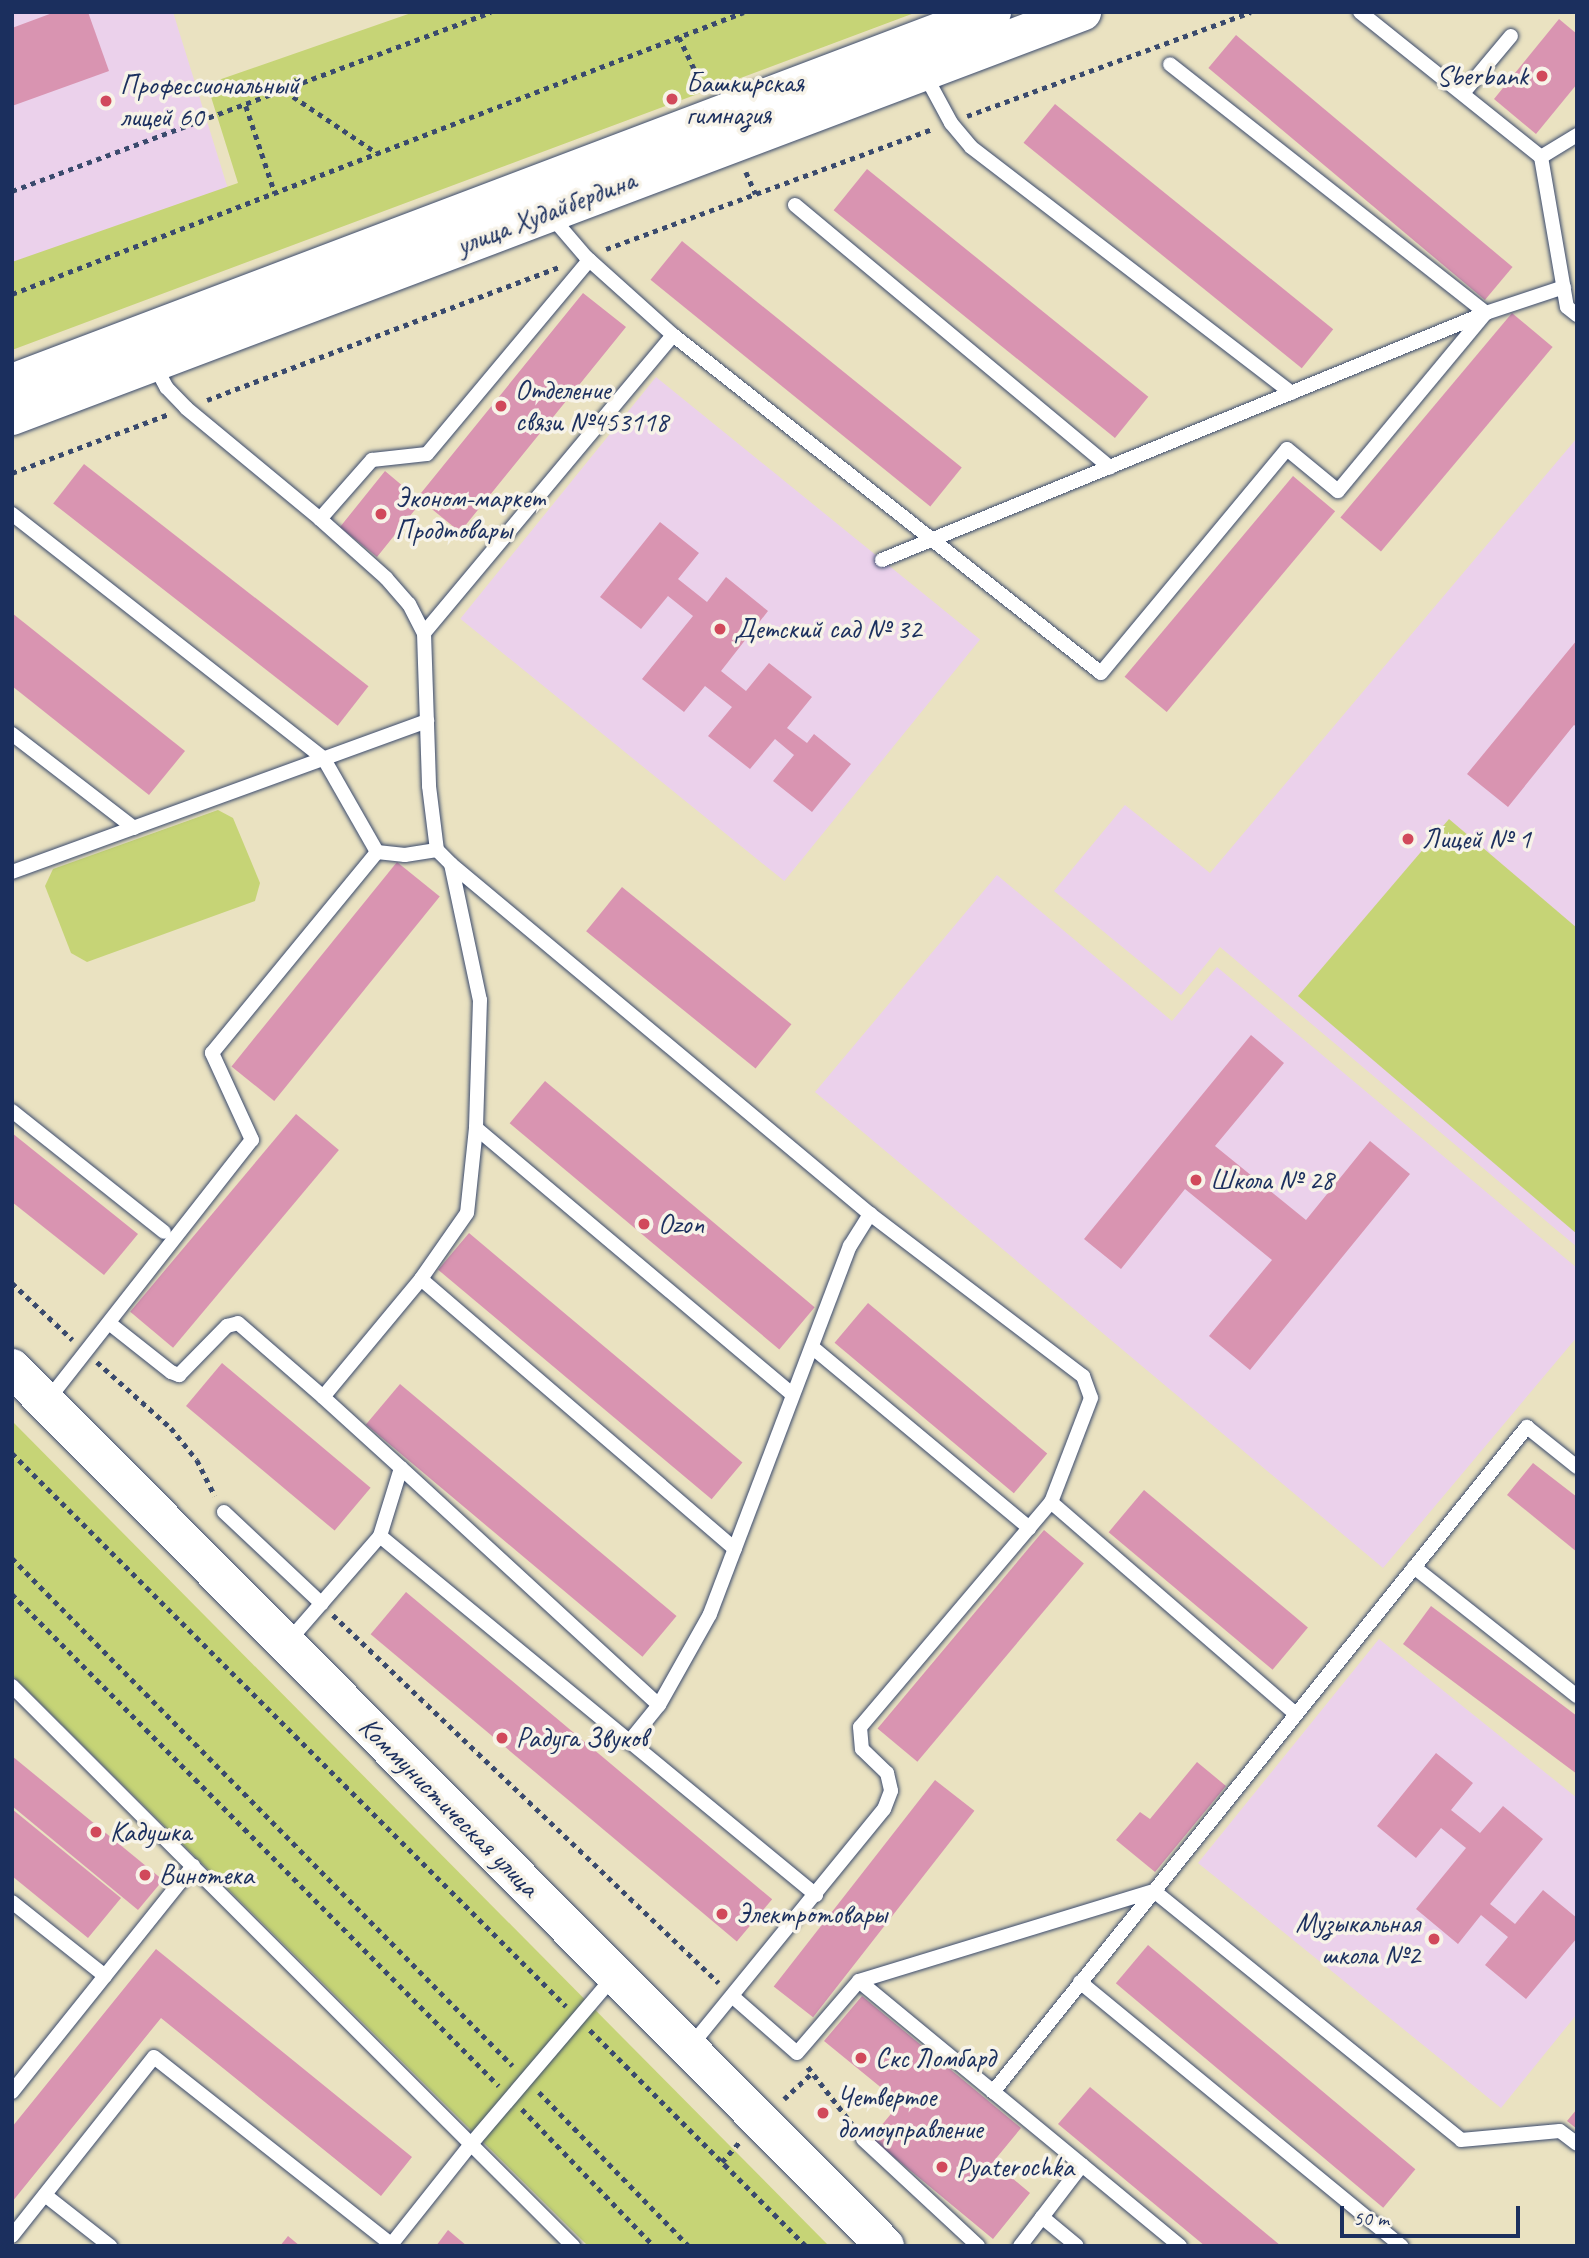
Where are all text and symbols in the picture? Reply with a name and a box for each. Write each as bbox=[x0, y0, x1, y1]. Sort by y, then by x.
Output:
place label: Sberbank bbox=[1437, 59, 1528, 93]
place label: Башкирская гимназия bbox=[686, 66, 804, 132]
place label: Профессиональный лицей 60 bbox=[120, 68, 299, 134]
marker: Sberbank bbox=[1534, 68, 1550, 84]
marker: Башкирская гимназия bbox=[664, 91, 680, 107]
marker: Профессиональный лицей 60 bbox=[98, 93, 114, 109]
street label: улица Худайбердина bbox=[452, 163, 640, 263]
place label: Отделение связи №453118 bbox=[515, 373, 668, 439]
marker: Отделение связи №453118 bbox=[493, 398, 509, 414]
place label: Эконом-маркет Продтовары bbox=[395, 481, 545, 547]
marker: Эконом-маркет Продтовары bbox=[373, 506, 389, 522]
place label: Детский сад № 32 bbox=[734, 612, 921, 646]
marker: Детский сад № 32 bbox=[712, 621, 728, 637]
place label: Лицей № 1 bbox=[1422, 822, 1531, 856]
marker: Лицей № 1 bbox=[1400, 831, 1416, 847]
place label: Школа № 28 bbox=[1210, 1163, 1334, 1197]
marker: Школа № 28 bbox=[1188, 1172, 1204, 1188]
place label: Ozon bbox=[658, 1207, 704, 1241]
marker: Ozon bbox=[636, 1216, 652, 1232]
street label: Коммунистическая улица bbox=[351, 1709, 547, 1905]
place label: Радуга Звуков bbox=[516, 1721, 647, 1755]
marker: Радуга Звуков bbox=[494, 1730, 510, 1746]
place label: Кадушка bbox=[110, 1815, 191, 1849]
marker: Кадушка bbox=[88, 1824, 104, 1840]
place label: Винотека bbox=[159, 1858, 254, 1892]
marker: Винотека bbox=[137, 1867, 153, 1883]
place label: Электротовары bbox=[736, 1897, 887, 1931]
marker: Электротовары bbox=[714, 1906, 730, 1922]
place label: Музыкальная школа №2 bbox=[1295, 1906, 1420, 1972]
marker: Музыкальная школа №2 bbox=[1426, 1931, 1442, 1947]
place label: Скс Ломбард bbox=[875, 2041, 996, 2075]
marker: Скс Ломбард bbox=[853, 2050, 869, 2066]
place label: Четвертое домоуправление bbox=[837, 2080, 983, 2146]
marker: Четвертое домоуправление bbox=[815, 2105, 831, 2121]
place label: Pyaterochka bbox=[956, 2150, 1074, 2184]
marker: Pyaterochka bbox=[934, 2159, 950, 2175]
scale bar bbox=[1344, 2192, 1524, 2236]
text: 50 m bbox=[1353, 2205, 1389, 2231]

